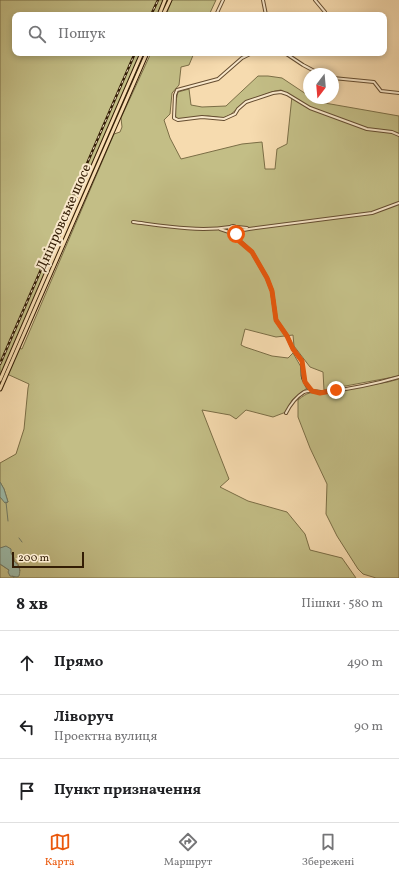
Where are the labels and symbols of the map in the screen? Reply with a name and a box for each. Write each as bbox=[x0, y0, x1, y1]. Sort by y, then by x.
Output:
north arrow bbox=[303, 68, 339, 104]
street label: Дніпровське шосе bbox=[32, 161, 97, 274]
route start bbox=[227, 225, 245, 243]
route end bbox=[327, 381, 345, 399]
scale bar bbox=[12, 550, 84, 569]

